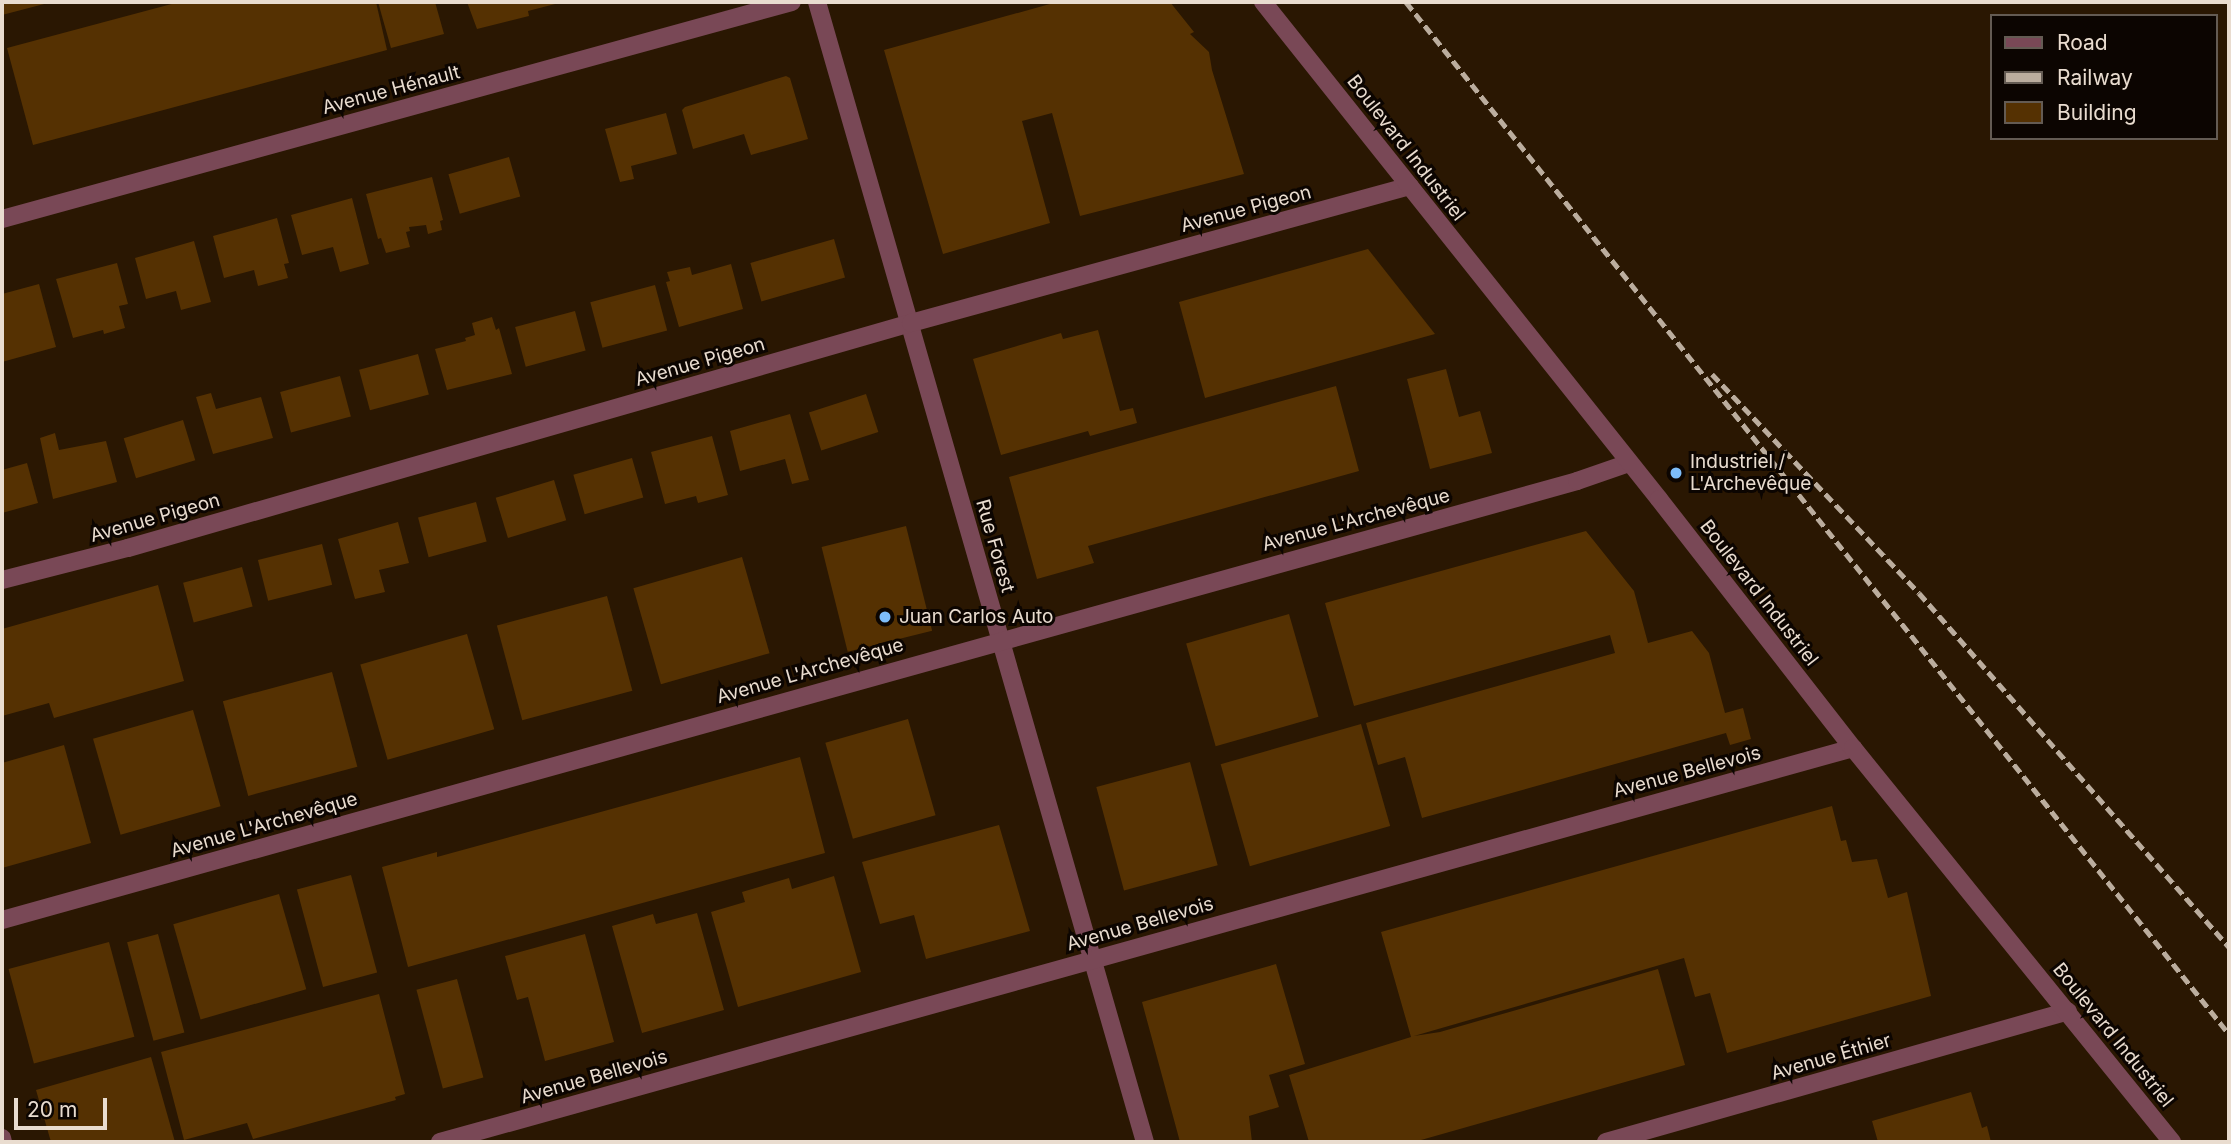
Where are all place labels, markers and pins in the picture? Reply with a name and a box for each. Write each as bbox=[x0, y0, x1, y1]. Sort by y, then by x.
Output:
place label: Industriel / L'Archevêque bbox=[1690, 451, 1811, 495]
marker: Industriel / L'Archevêque bbox=[1668, 465, 1684, 481]
place label: Juan Carlos Auto bbox=[899, 606, 1053, 628]
marker: Juan Carlos Auto bbox=[877, 609, 893, 625]

